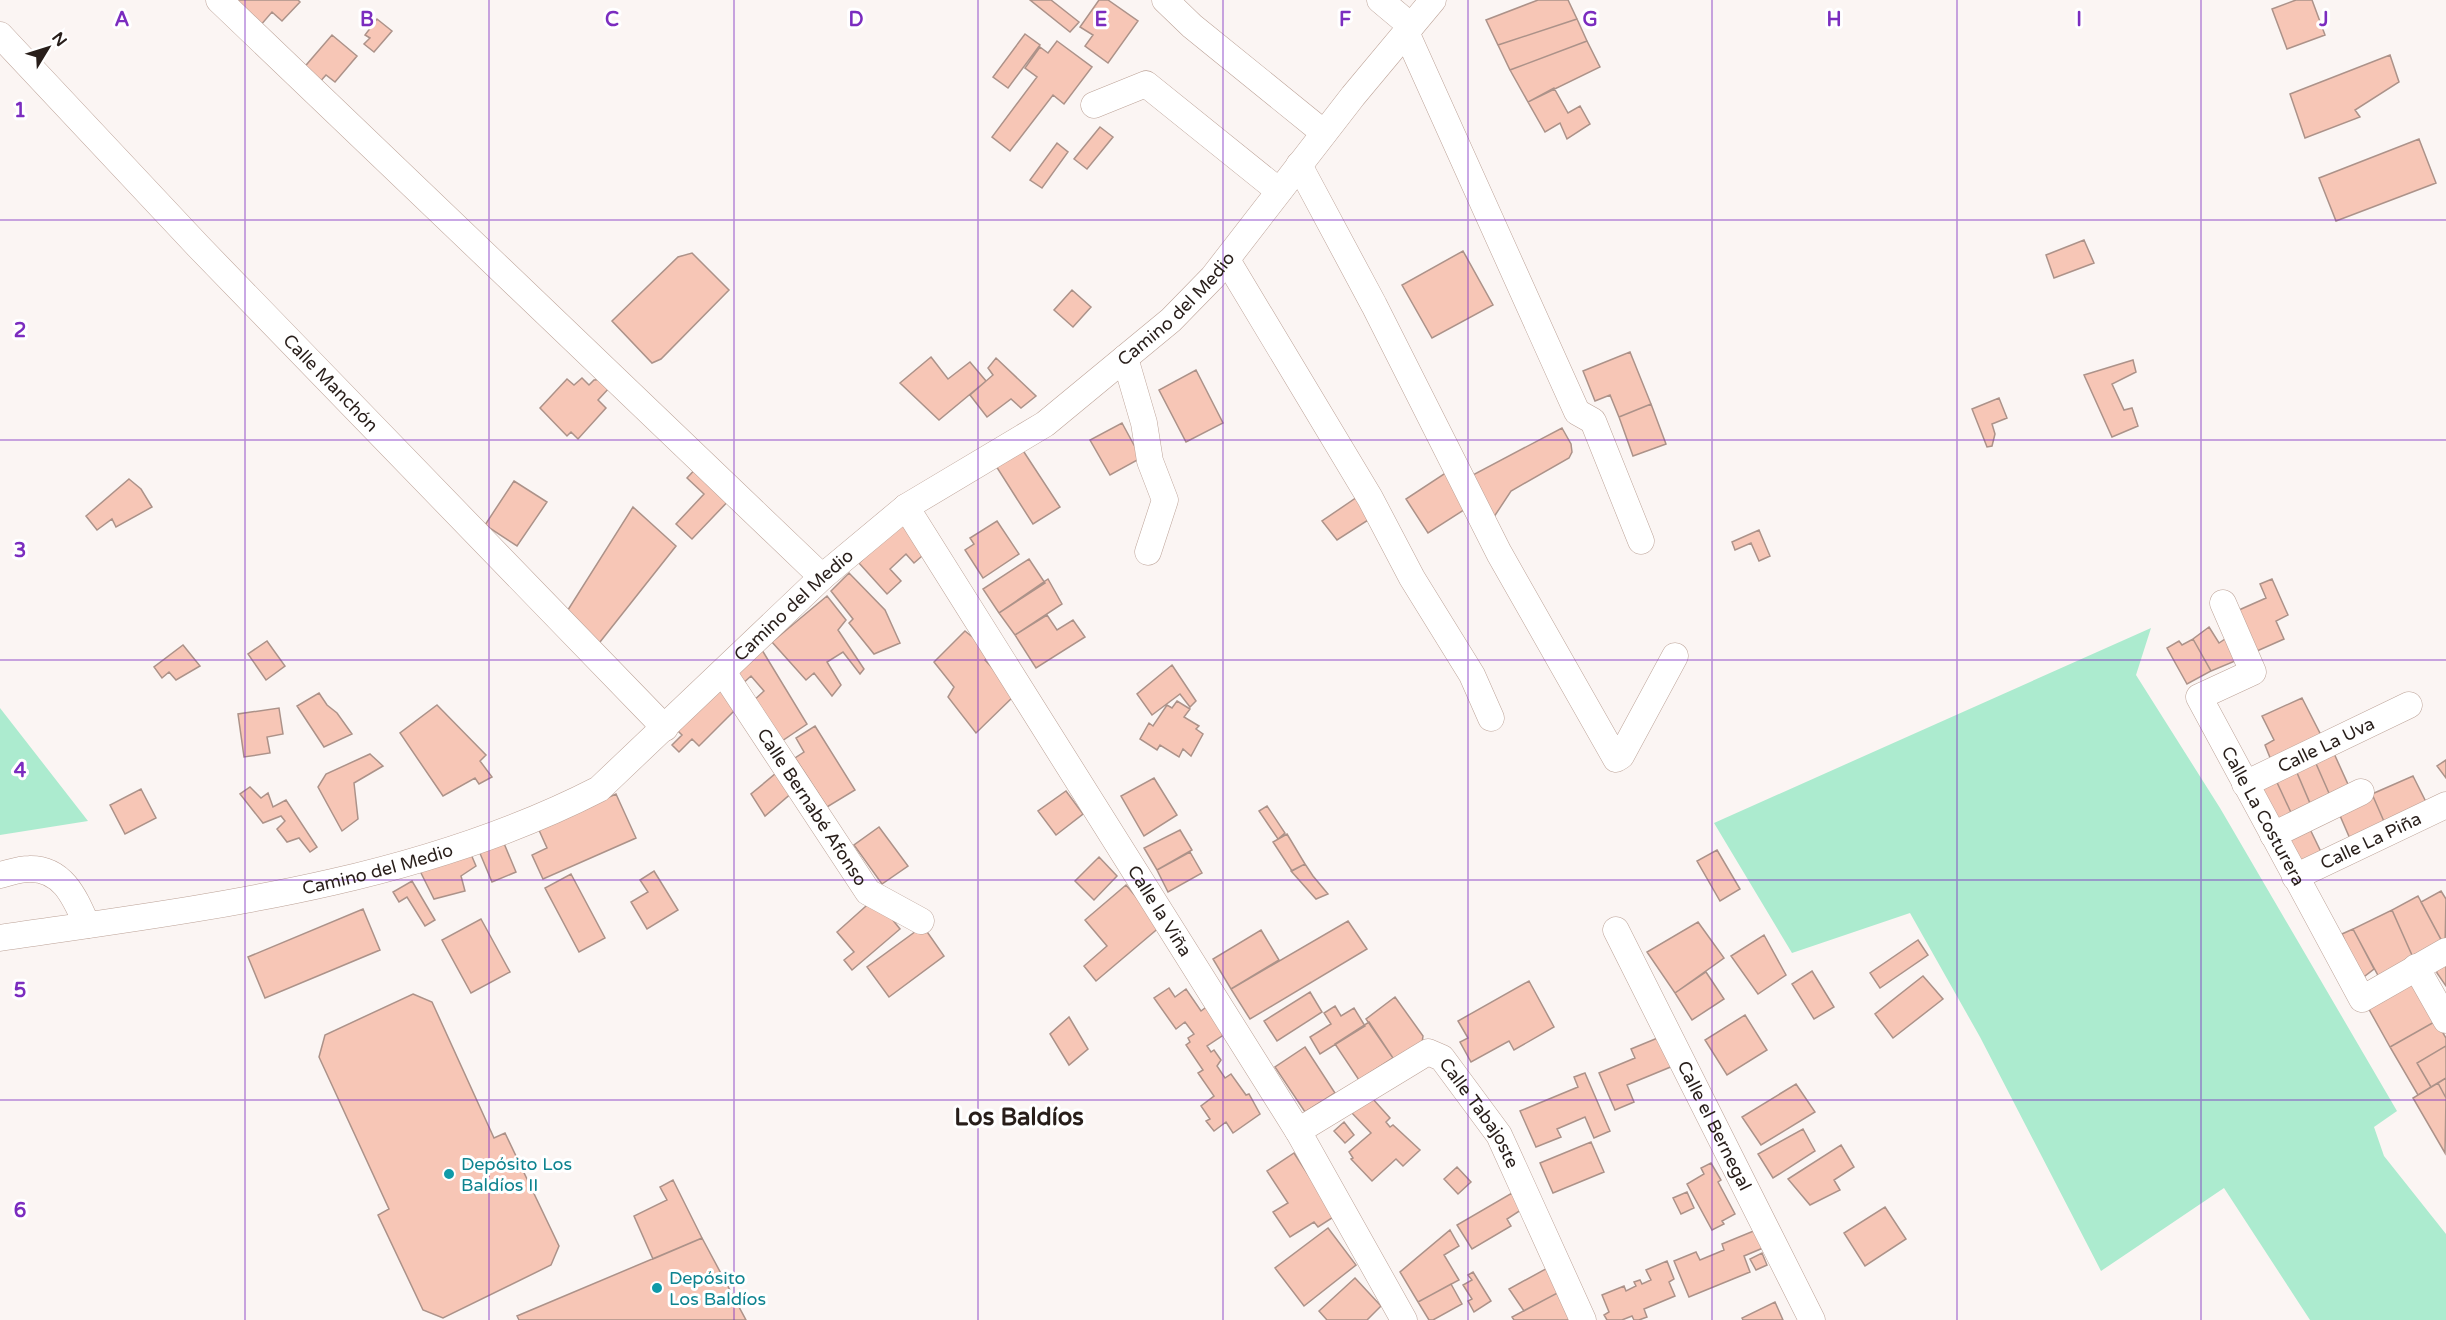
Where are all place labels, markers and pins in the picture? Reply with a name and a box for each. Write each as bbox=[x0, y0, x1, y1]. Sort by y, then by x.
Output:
place label: Depósito Los Baldíos II bbox=[461, 1153, 572, 1196]
marker: Depósito Los Baldíos II bbox=[442, 1167, 456, 1181]
place label: Depósito Los Baldíos bbox=[669, 1267, 766, 1310]
marker: Depósito Los Baldíos bbox=[650, 1281, 664, 1295]

